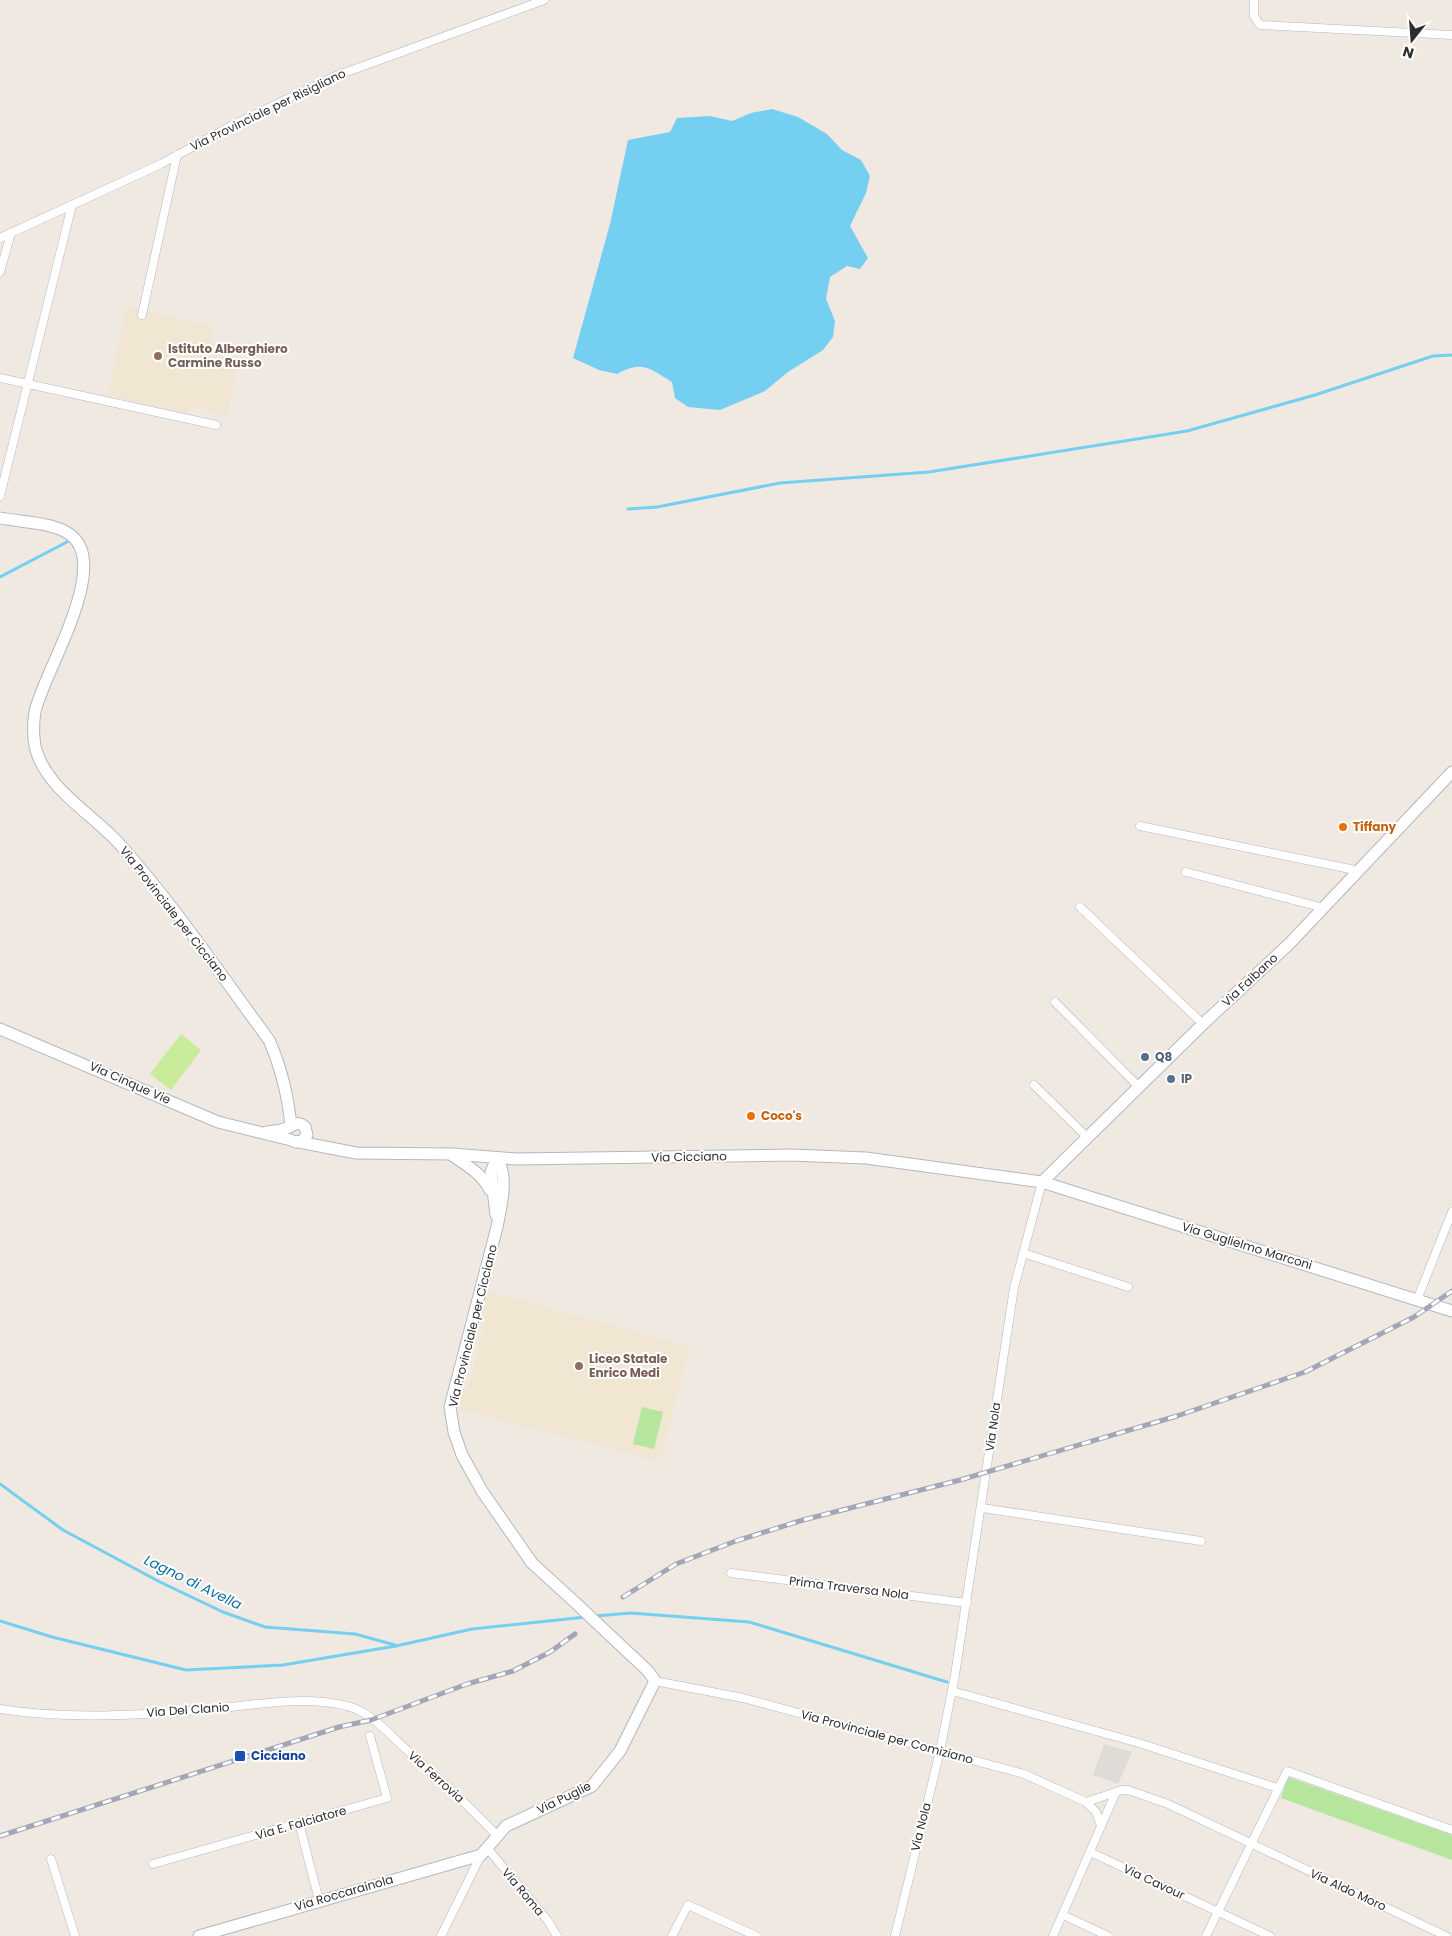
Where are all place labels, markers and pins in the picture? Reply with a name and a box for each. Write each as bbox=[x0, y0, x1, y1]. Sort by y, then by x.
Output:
place label: Istituto Alberghiero Carmine Russo bbox=[168, 340, 288, 371]
marker: Istituto Alberghiero Carmine Russo bbox=[152, 350, 164, 362]
place label: Tiffany bbox=[1353, 818, 1397, 835]
marker: Tiffany bbox=[1337, 821, 1349, 833]
place label: Q8 bbox=[1155, 1048, 1172, 1065]
marker: Q8 bbox=[1139, 1051, 1151, 1063]
place label: IP bbox=[1181, 1070, 1193, 1087]
marker: IP bbox=[1165, 1073, 1177, 1085]
place label: Coco's bbox=[761, 1107, 802, 1124]
marker: Coco's bbox=[745, 1110, 757, 1122]
place label: Liceo Statale Enrico Medi bbox=[589, 1350, 668, 1381]
marker: Liceo Statale Enrico Medi bbox=[573, 1360, 585, 1372]
place label: Cicciano bbox=[251, 1747, 306, 1764]
marker: Cicciano bbox=[233, 1749, 247, 1763]

